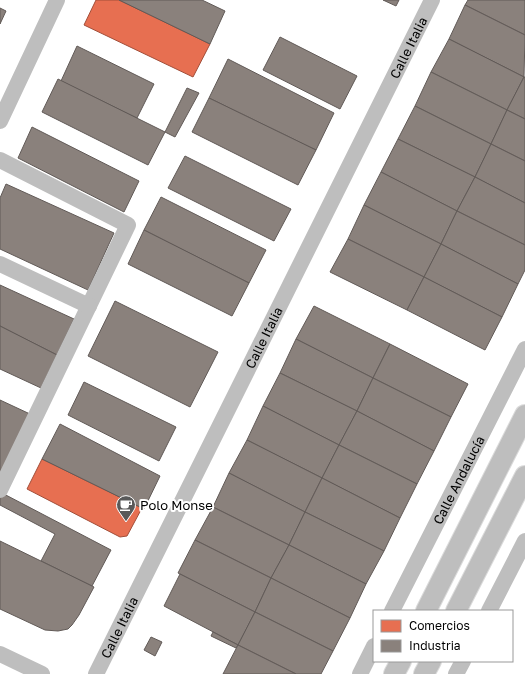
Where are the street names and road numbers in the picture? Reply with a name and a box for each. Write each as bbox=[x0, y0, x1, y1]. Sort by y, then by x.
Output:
street label: Calle Italia bbox=[386, 14, 430, 81]
street label: Calle Italia bbox=[242, 304, 286, 371]
street label: Calle Andalucía bbox=[429, 433, 488, 527]
street label: Calle Italia bbox=[97, 594, 141, 661]

